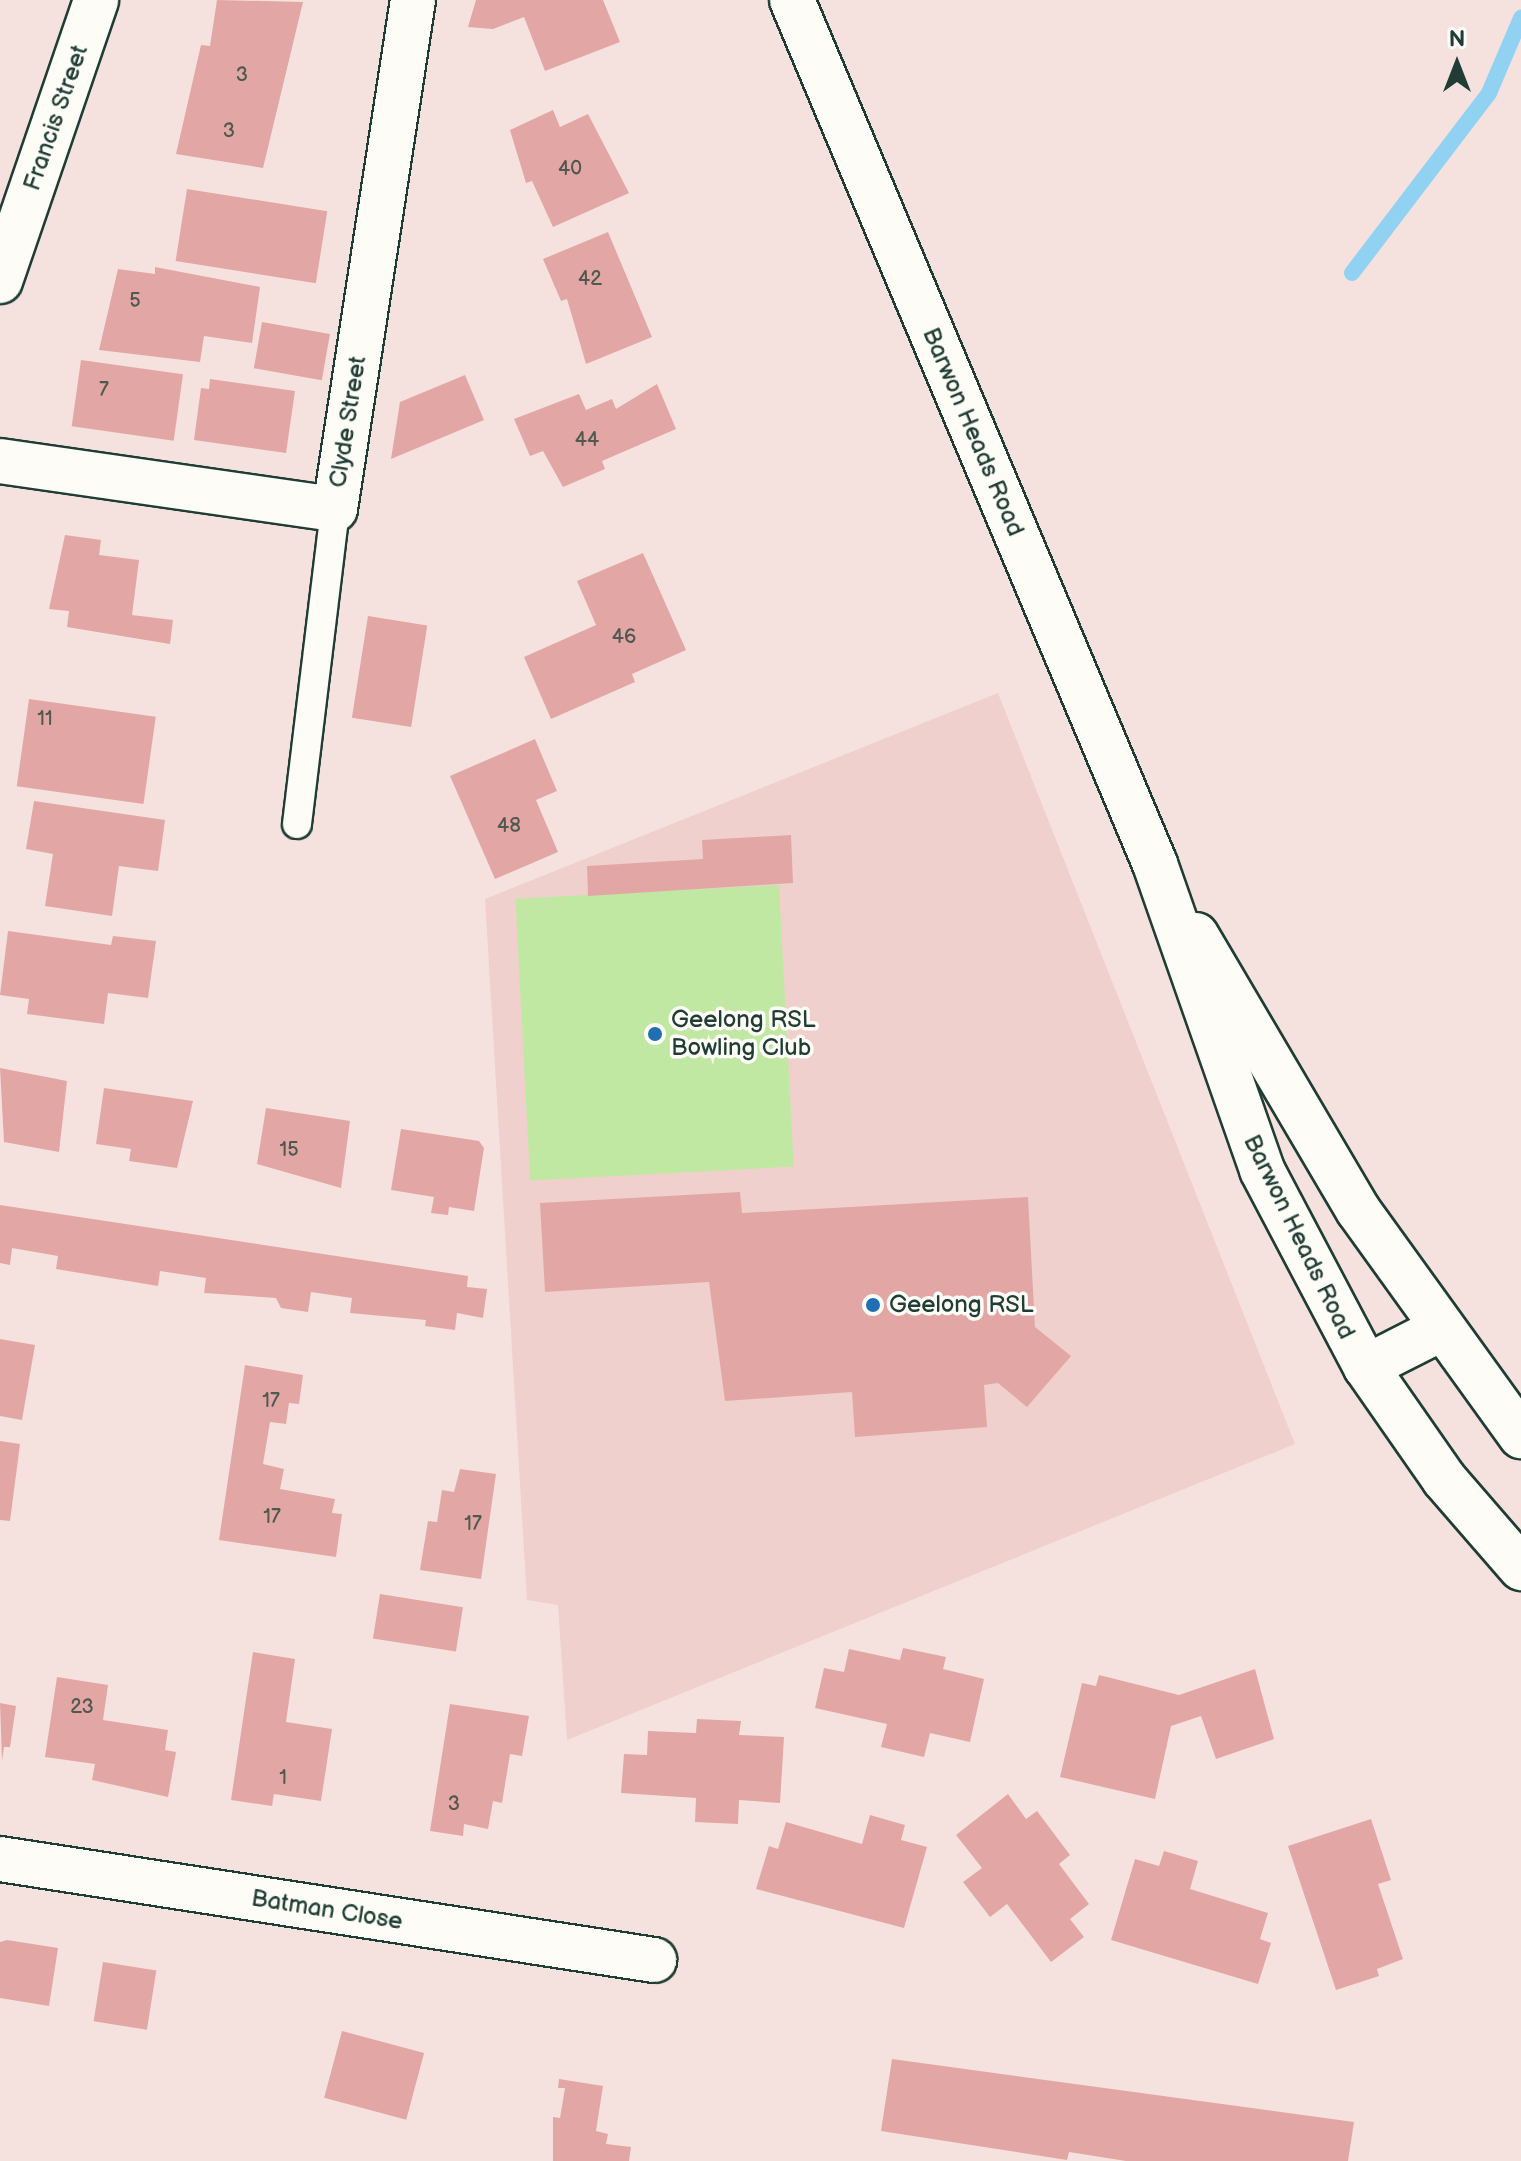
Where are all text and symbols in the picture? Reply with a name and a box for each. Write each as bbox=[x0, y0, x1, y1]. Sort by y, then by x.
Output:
north arrow bbox=[1417, 24, 1497, 104]
text: N bbox=[1449, 26, 1465, 53]
street label: Francis Street bbox=[18, 41, 94, 195]
house number: 3 bbox=[236, 63, 248, 87]
house number: 3 bbox=[223, 119, 235, 143]
house number: 40 bbox=[558, 157, 582, 181]
house number: 42 bbox=[578, 267, 602, 291]
house number: 5 bbox=[129, 289, 141, 313]
street label: Barwon Heads Road bbox=[916, 323, 1030, 541]
street label: Clyde Street bbox=[323, 354, 373, 490]
house number: 7 bbox=[99, 378, 109, 402]
house number: 44 bbox=[575, 428, 599, 452]
house number: 46 bbox=[612, 625, 636, 649]
house number: 11 bbox=[37, 707, 53, 731]
house number: 48 bbox=[497, 814, 521, 838]
place label: Geelong RSL Bowling Club bbox=[671, 1006, 816, 1062]
marker: Geelong RSL Bowling Club bbox=[646, 1025, 664, 1043]
street label: Barwon Heads Road bbox=[1237, 1130, 1361, 1344]
house number: 15 bbox=[279, 1138, 299, 1162]
place label: Geelong RSL bbox=[889, 1291, 1034, 1319]
marker: Geelong RSL bbox=[864, 1296, 882, 1314]
house number: 17 bbox=[262, 1389, 280, 1413]
house number: 17 bbox=[263, 1505, 281, 1529]
house number: 17 bbox=[464, 1512, 482, 1536]
house number: 23 bbox=[70, 1695, 94, 1719]
house number: 1 bbox=[279, 1766, 287, 1790]
house number: 3 bbox=[448, 1792, 460, 1816]
street label: Batman Close bbox=[249, 1884, 405, 1936]

